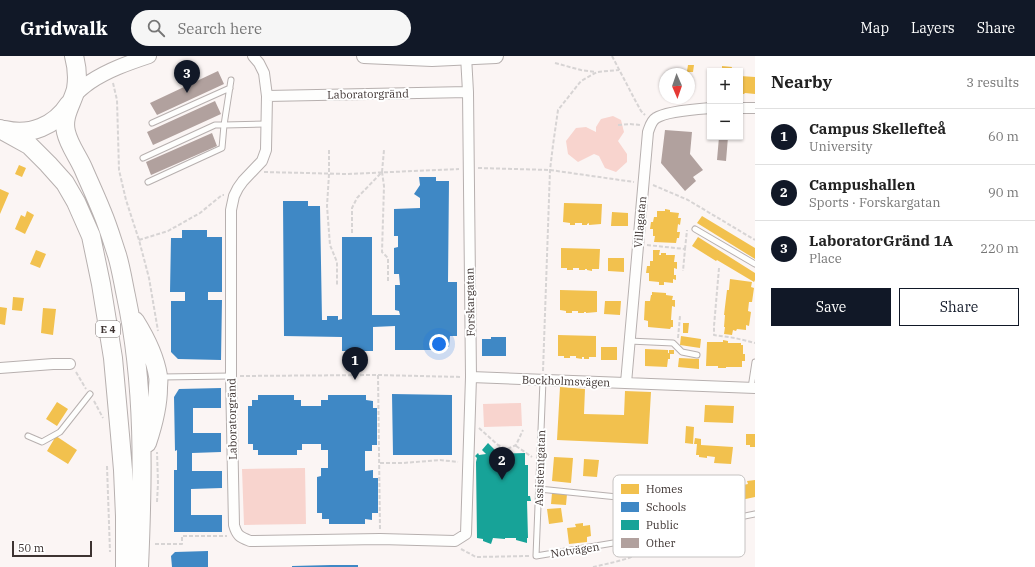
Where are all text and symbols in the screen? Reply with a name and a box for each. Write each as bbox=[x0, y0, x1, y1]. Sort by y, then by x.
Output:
search box bbox=[131, 10, 411, 46]
text: Gridwalk bbox=[20, 16, 107, 40]
icon: search bbox=[145, 17, 167, 39]
text: Search here bbox=[177, 19, 262, 38]
text: Map bbox=[861, 19, 889, 37]
text: Layers bbox=[911, 19, 955, 37]
text: Share bbox=[977, 19, 1015, 37]
pin: 3 bbox=[174, 60, 200, 93]
north arrow bbox=[659, 68, 695, 104]
map controls bbox=[707, 68, 743, 140]
button: + bbox=[707, 68, 743, 104]
text: Nearby bbox=[771, 71, 832, 93]
text: 3 results bbox=[966, 74, 1019, 91]
street label: Laboratorgränd bbox=[327, 86, 409, 102]
button: − bbox=[707, 104, 743, 140]
text: Campus Skellefteå bbox=[809, 119, 946, 138]
text: 1 bbox=[780, 128, 788, 145]
text: 60 m bbox=[988, 128, 1019, 145]
text: University bbox=[809, 138, 872, 155]
text: Campushallen bbox=[809, 175, 915, 194]
text: 2 bbox=[780, 184, 788, 201]
text: 90 m bbox=[988, 184, 1019, 201]
text: Sports · Forskargatan bbox=[809, 194, 941, 211]
street label: Villagatan bbox=[631, 196, 649, 248]
text: LaboratorGränd 1A bbox=[809, 231, 953, 250]
text: 3 bbox=[780, 240, 788, 257]
text: 220 m bbox=[980, 240, 1019, 257]
text: Place bbox=[809, 250, 842, 267]
street label: Forskargatan bbox=[462, 267, 478, 337]
button: Save bbox=[771, 288, 891, 326]
button: Share bbox=[899, 288, 1019, 326]
road number: E 4 bbox=[96, 321, 120, 337]
your location bbox=[429, 334, 449, 354]
pin: 1 bbox=[342, 347, 368, 380]
street label: Bockholmsvägen bbox=[522, 372, 610, 390]
street label: Laboratorgränd bbox=[224, 378, 240, 460]
street label: Assistentgatan bbox=[532, 430, 548, 506]
pin: 2 bbox=[489, 447, 515, 480]
legend bbox=[613, 475, 745, 557]
text: Homes bbox=[646, 482, 683, 496]
text: Schools bbox=[646, 500, 686, 514]
text: Public bbox=[646, 518, 679, 532]
text: Other bbox=[646, 536, 676, 550]
scale bar bbox=[12, 539, 92, 558]
street label: Notvägen bbox=[550, 539, 600, 561]
text: 50 m bbox=[18, 541, 44, 555]

